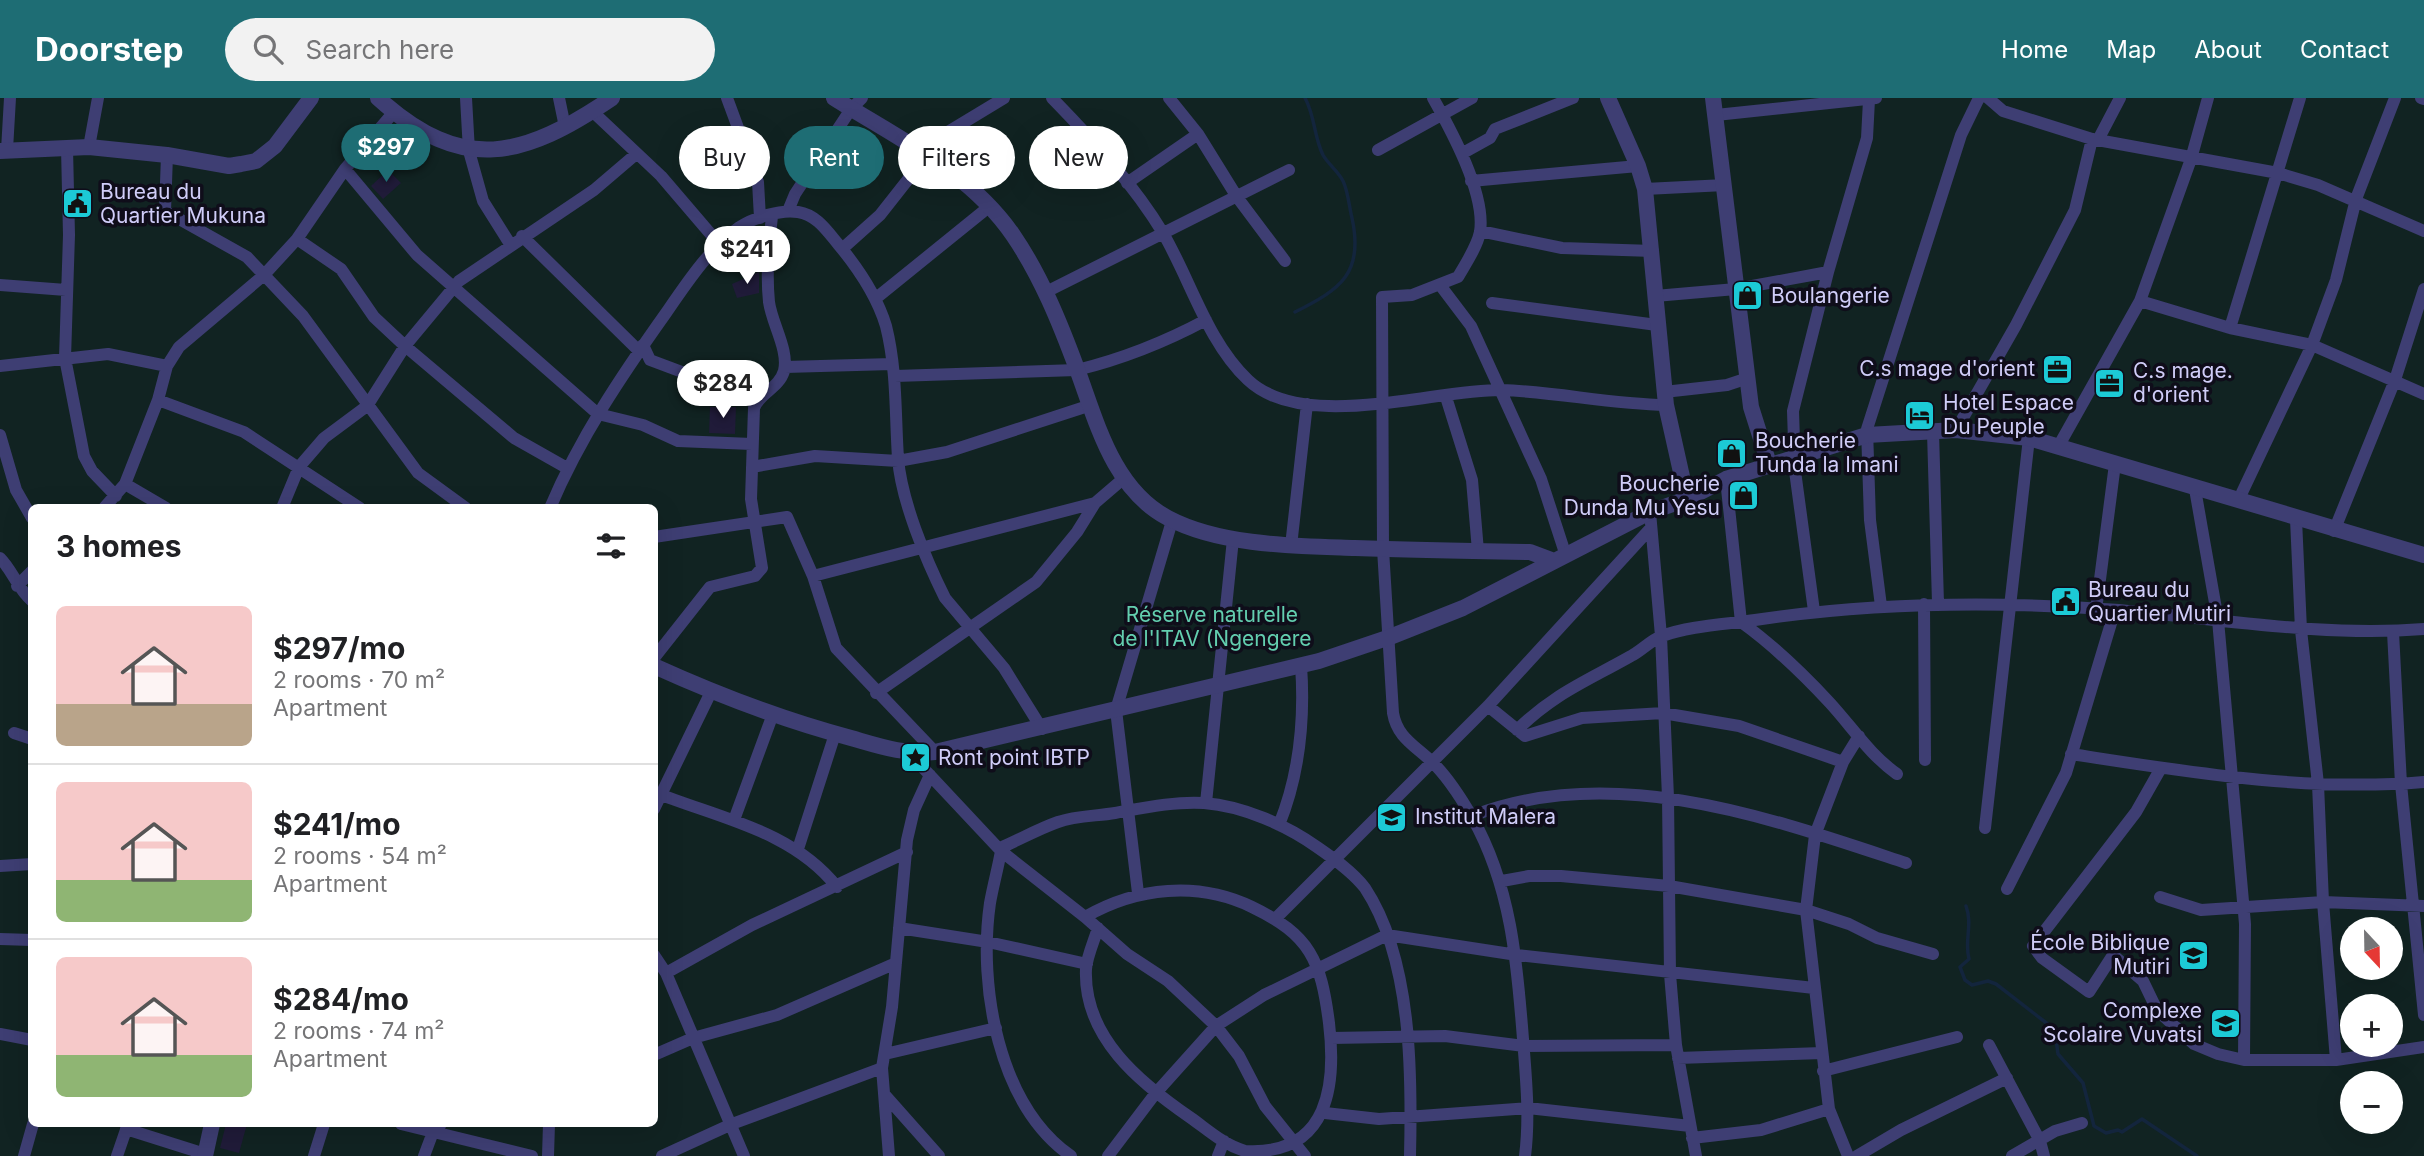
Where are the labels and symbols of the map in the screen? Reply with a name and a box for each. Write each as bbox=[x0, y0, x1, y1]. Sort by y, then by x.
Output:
pin: $297 bbox=[345, 125, 427, 184]
place label: Bureau du Quartier Mukuna bbox=[100, 179, 266, 228]
public building icon: Bureau du Quartier Mukuna bbox=[60, 187, 94, 221]
pin: $241 bbox=[706, 226, 788, 286]
shop icon: Boulangerie bbox=[1731, 279, 1765, 313]
place label: Boulangerie bbox=[1771, 283, 1890, 308]
office icon: C.s mage d'orient bbox=[2041, 352, 2075, 386]
place label: C.s mage d'orient bbox=[1859, 356, 2035, 381]
place label: C.s mage. d'orient bbox=[2133, 358, 2233, 407]
pin: $284 bbox=[682, 360, 764, 420]
office icon: C.s mage. d'orient bbox=[2093, 366, 2127, 400]
place label: Hotel Espace Du Peuple bbox=[1943, 390, 2074, 439]
hotel icon: Hotel Espace Du Peuple bbox=[1903, 398, 1937, 432]
place label: Boucherie Tunda la Imani bbox=[1755, 428, 1899, 477]
shop icon: Boucherie Tunda la Imani bbox=[1715, 436, 1749, 470]
place label: Boucherie Dunda Mu Yesu bbox=[1564, 471, 1720, 520]
shop icon: Boucherie Dunda Mu Yesu bbox=[1726, 479, 1760, 513]
place label: Bureau du Quartier Mutiri bbox=[2088, 577, 2231, 626]
public building icon: Bureau du Quartier Mutiri bbox=[2048, 585, 2082, 619]
park label: Réserve naturelle de l'ITAV (Ngengere bbox=[1112, 602, 1312, 651]
place icon: Ront point IBTP bbox=[898, 741, 932, 775]
place label: Ront point IBTP bbox=[938, 745, 1090, 770]
school or university icon: Institut Malera bbox=[1375, 800, 1409, 834]
place label: Institut Malera bbox=[1415, 804, 1556, 829]
north arrow bbox=[2340, 917, 2403, 980]
place label: École Biblique Mutiri bbox=[2030, 929, 2170, 979]
school or university icon: École Biblique Mutiri bbox=[2176, 938, 2210, 972]
place label: Complexe Scolaire Vuvatsi bbox=[2043, 998, 2202, 1047]
school or university icon: Complexe Scolaire Vuvatsi bbox=[2208, 1006, 2242, 1040]

